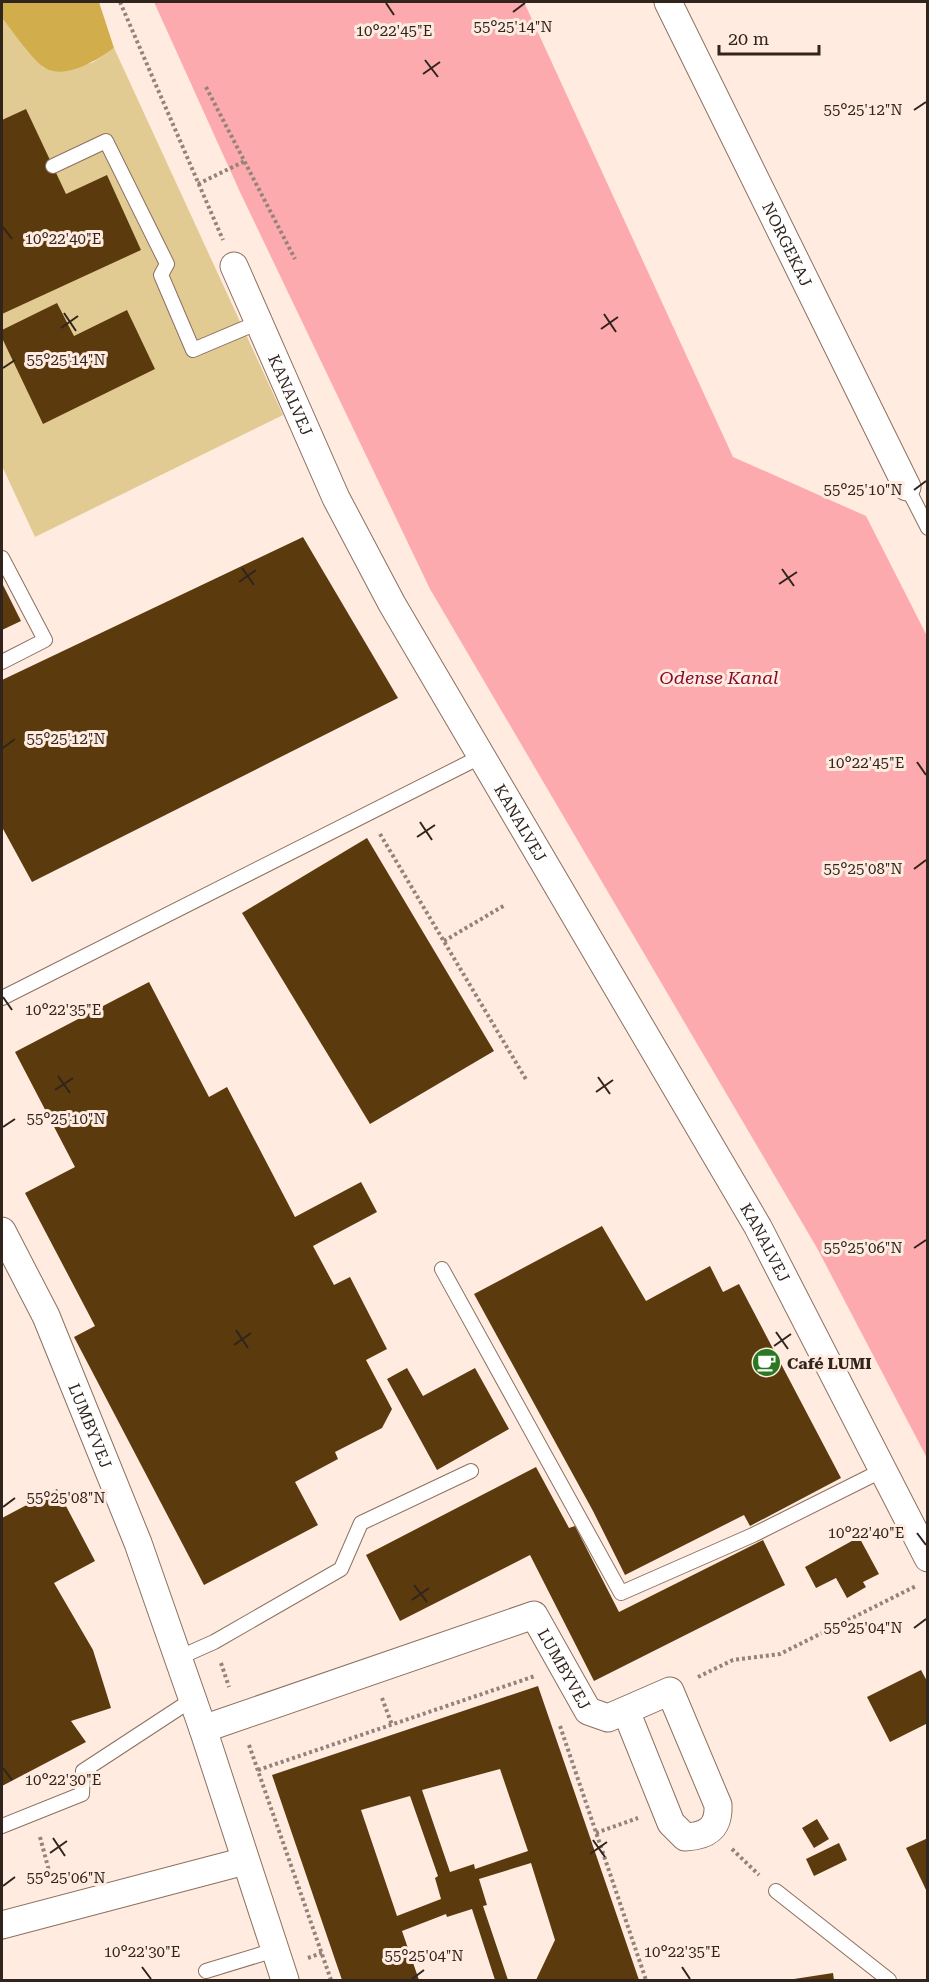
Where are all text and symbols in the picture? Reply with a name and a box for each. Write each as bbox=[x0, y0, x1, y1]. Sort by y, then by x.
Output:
text: 55°25'14"N bbox=[473, 18, 553, 36]
scale bar bbox=[719, 18, 820, 56]
text: 10°22'45"E bbox=[356, 22, 432, 40]
text: 20 m bbox=[728, 28, 769, 49]
text: 55°25'12"N bbox=[823, 101, 903, 119]
street label: NORGEKAJ bbox=[758, 199, 816, 290]
text: 10°22'40"E bbox=[25, 230, 101, 248]
text: 55°25'14"N bbox=[26, 351, 106, 369]
street label: KANALVEJ bbox=[264, 352, 316, 439]
text: 55°25'10"N bbox=[823, 481, 903, 499]
water label: Odense Kanal bbox=[660, 667, 779, 688]
text: 55°25'12"N bbox=[26, 730, 106, 748]
text: 10°22'45"E bbox=[828, 754, 904, 772]
street label: KANALVEJ bbox=[490, 781, 550, 865]
text: 55°25'08"N bbox=[823, 860, 903, 878]
text: 10°22'35"E bbox=[25, 1001, 101, 1019]
text: 55°25'10"N bbox=[26, 1110, 106, 1128]
street label: KANALVEJ bbox=[736, 1200, 794, 1285]
text: 55°25'06"N bbox=[823, 1239, 903, 1257]
cafe icon: Café LUMI bbox=[750, 1347, 782, 1379]
place label: Café LUMI bbox=[787, 1354, 872, 1373]
street label: LUMBYVEJ bbox=[64, 1381, 116, 1471]
text: 55°25'08"N bbox=[26, 1489, 106, 1507]
text: 10°22'40"E bbox=[828, 1524, 904, 1542]
text: 55°25'04"N bbox=[823, 1619, 903, 1637]
street label: LUMBYVEJ bbox=[534, 1625, 594, 1713]
text: 10°22'30"E bbox=[25, 1771, 101, 1789]
text: 55°25'06"N bbox=[26, 1869, 106, 1887]
text: 10°22'30"E bbox=[104, 1943, 180, 1961]
text: 10°22'35"E bbox=[644, 1943, 720, 1961]
text: 55°25'04"N bbox=[384, 1947, 464, 1965]

